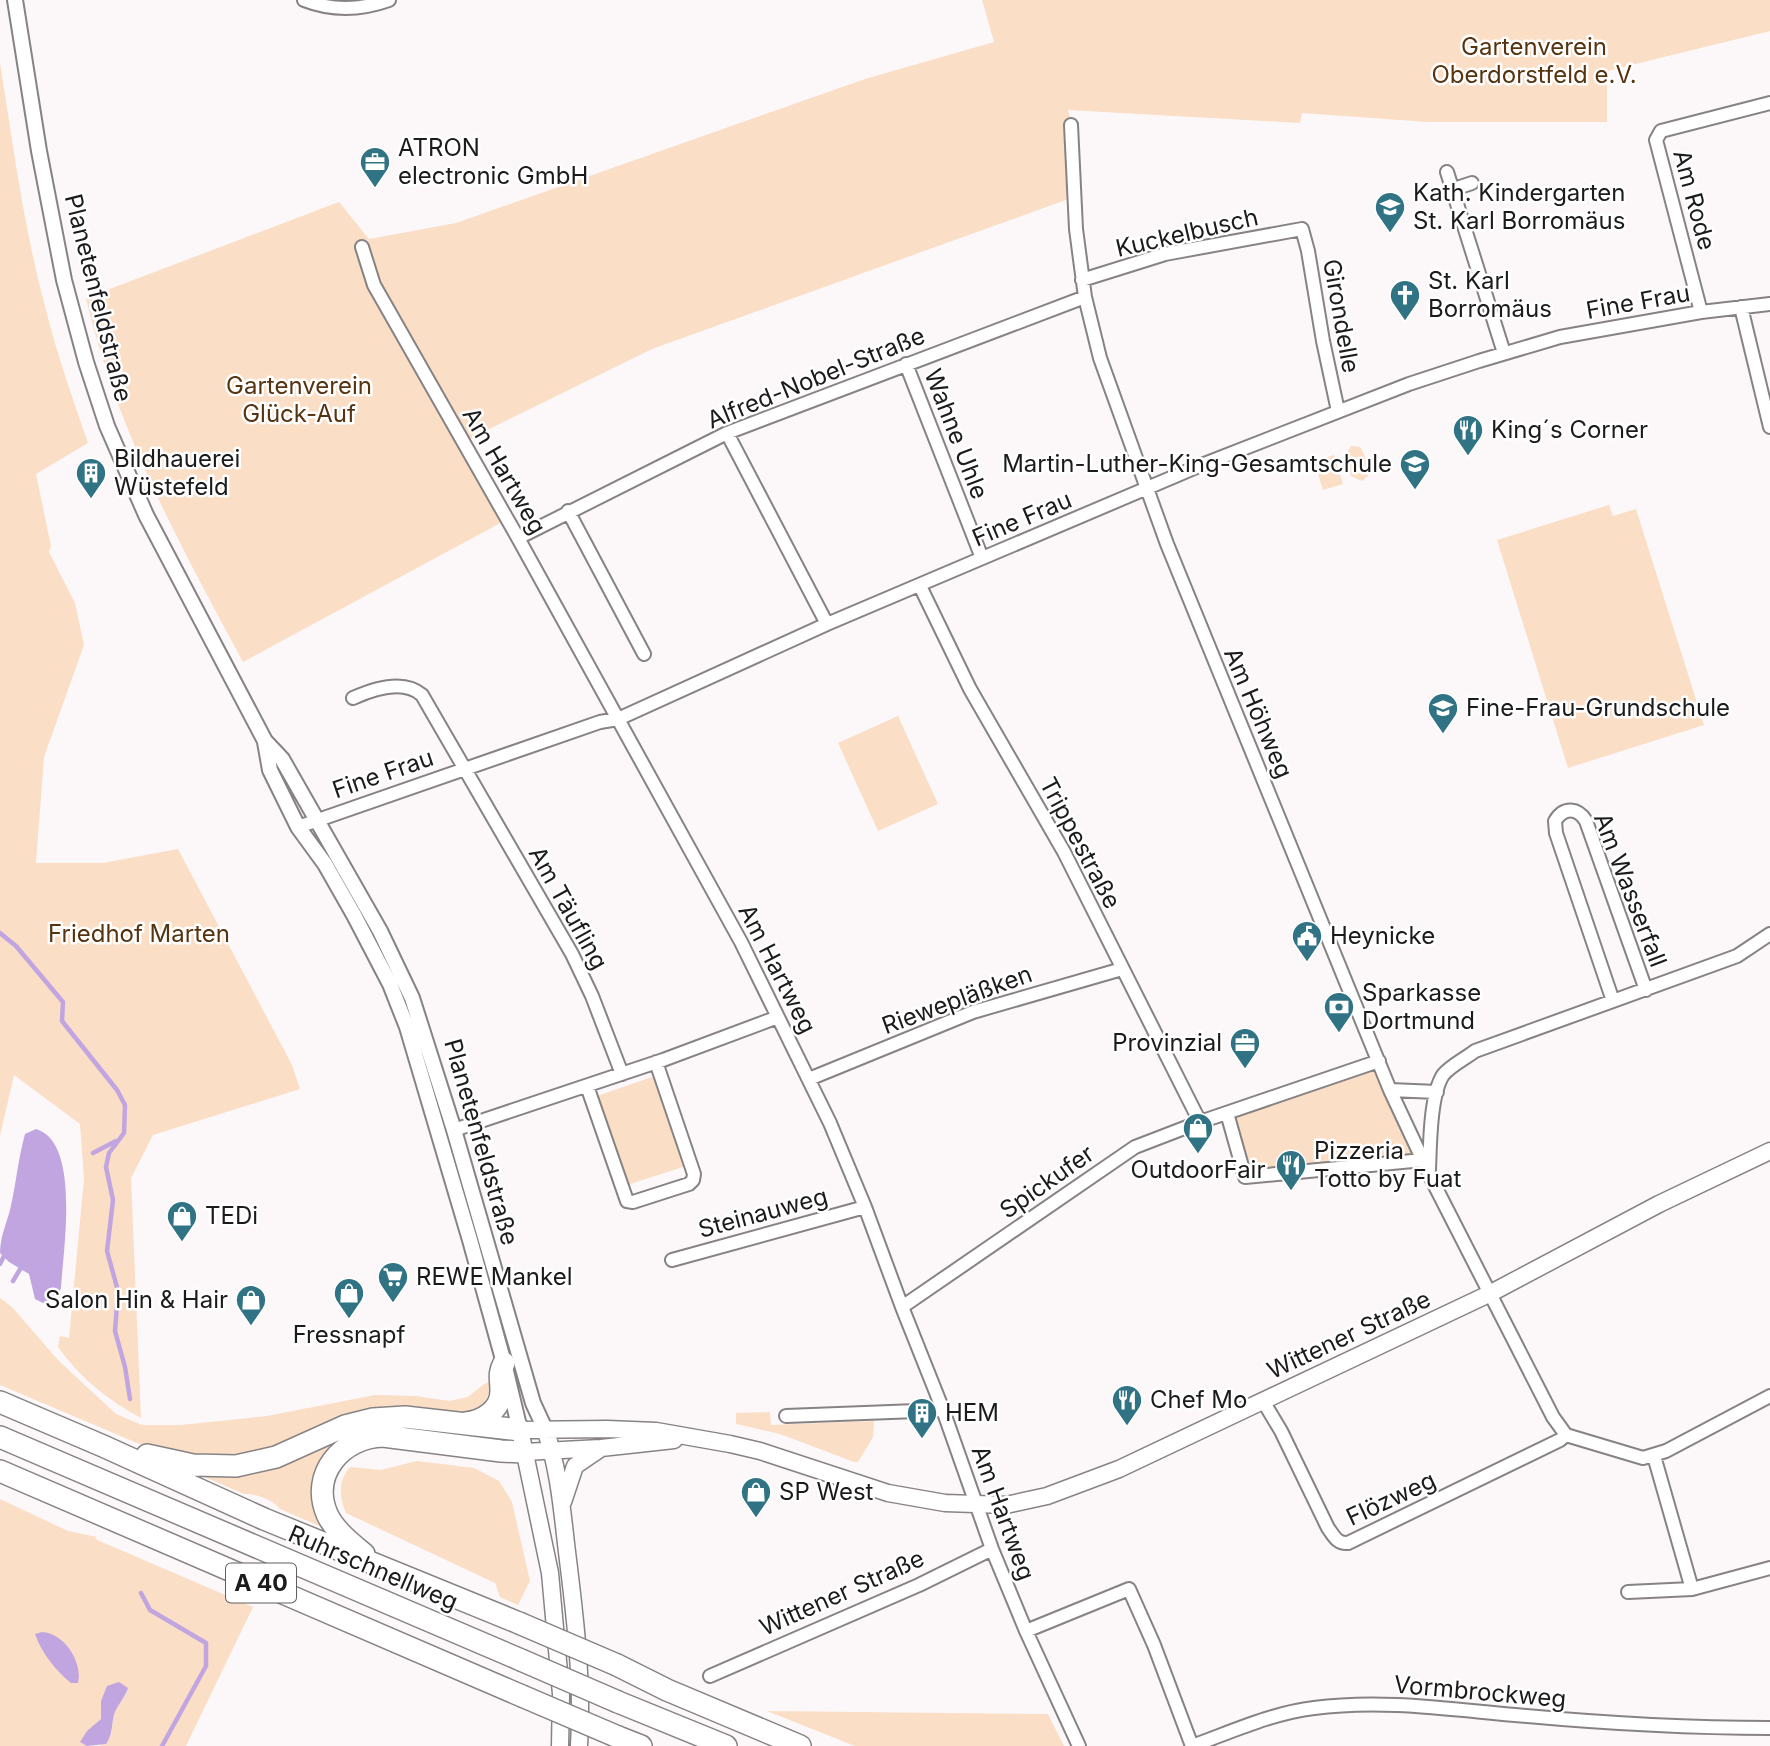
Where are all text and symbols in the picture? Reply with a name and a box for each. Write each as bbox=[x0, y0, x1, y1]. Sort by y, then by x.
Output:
park label: Gartenverein Oberdorstfeld e.V. bbox=[1431, 32, 1637, 89]
place label: ATRON electronic GmbH bbox=[398, 133, 588, 190]
office icon: ATRON electronic GmbH bbox=[358, 145, 392, 189]
street label: Am Rode bbox=[1667, 147, 1722, 253]
place label: Kath. Kindergarten St. Karl Borromäus bbox=[1413, 178, 1626, 235]
school or university icon: Kath. Kindergarten St. Karl Borromäus bbox=[1373, 190, 1407, 234]
street label: Planetenfeldstraße bbox=[59, 191, 138, 405]
street label: Kuckelbusch bbox=[1113, 202, 1261, 263]
street label: Girondelle bbox=[1317, 257, 1366, 375]
place label: St. Karl Borromäus bbox=[1428, 266, 1552, 323]
church icon: St. Karl Borromäus bbox=[1388, 278, 1422, 322]
street label: Fine Frau bbox=[1584, 278, 1692, 325]
street label: Alfred-Nobel-Straße bbox=[703, 321, 929, 434]
street label: Wahne Uhle bbox=[918, 365, 995, 503]
park label: Gartenverein Glück-Auf bbox=[226, 371, 372, 428]
street label: Am Hartweg bbox=[457, 402, 552, 539]
restaurant icon: King´s Corner bbox=[1451, 413, 1485, 457]
place label: King´s Corner bbox=[1491, 415, 1648, 444]
place label: Bildhauerei Wüstefeld bbox=[114, 444, 240, 501]
school or university icon: Martin-Luther-King-Gesamtschule bbox=[1398, 447, 1432, 491]
place label: Martin-Luther-King-Gesamtschule bbox=[1002, 449, 1392, 478]
building icon: Bildhauerei Wüstefeld bbox=[74, 456, 108, 500]
street label: Fine Frau bbox=[968, 485, 1076, 552]
street label: Am Höhweg bbox=[1218, 643, 1299, 782]
school or university icon: Fine-Frau-Grundschule bbox=[1426, 691, 1460, 735]
place label: Fine-Frau-Grundschule bbox=[1466, 693, 1730, 722]
street label: Fine Frau bbox=[328, 743, 437, 804]
street label: Trippestraße bbox=[1034, 772, 1127, 913]
street label: Am Wasserfall bbox=[1588, 809, 1673, 971]
street label: Am Täufling bbox=[523, 841, 614, 974]
street label: Am Hartweg bbox=[732, 899, 822, 1038]
park label: Friedhof Marten bbox=[48, 919, 230, 948]
public building icon: Heynicke bbox=[1290, 919, 1324, 963]
place label: Heynicke bbox=[1330, 921, 1435, 950]
street label: Riewepläßken bbox=[878, 959, 1036, 1040]
place label: Sparkasse Dortmund bbox=[1362, 978, 1481, 1035]
bank icon: Sparkasse Dortmund bbox=[1322, 990, 1356, 1034]
office icon: Provinzial bbox=[1228, 1026, 1262, 1070]
place label: Provinzial bbox=[1112, 1028, 1222, 1057]
street label: Planetenfeldstraße bbox=[438, 1035, 525, 1248]
shop icon: OutdoorFair bbox=[1181, 1111, 1215, 1155]
place label: Pizzeria Totto by Fuat bbox=[1314, 1136, 1462, 1193]
street label: Spickufer bbox=[994, 1139, 1099, 1224]
restaurant icon: Pizzeria Totto by Fuat bbox=[1274, 1148, 1308, 1192]
place label: OutdoorFair bbox=[1131, 1155, 1265, 1184]
street label: Steinauweg bbox=[695, 1181, 831, 1244]
shop icon: TEDi bbox=[165, 1199, 199, 1243]
place label: TEDi bbox=[205, 1201, 258, 1230]
supermarket icon: REWE Mankel bbox=[376, 1260, 410, 1304]
place label: REWE Mankel bbox=[416, 1262, 572, 1291]
shop icon: Fressnapf bbox=[332, 1276, 366, 1320]
shop icon: Salon Hin & Hair bbox=[234, 1283, 268, 1327]
street label: Wittener Straße bbox=[1263, 1284, 1435, 1385]
place label: Salon Hin & Hair bbox=[45, 1285, 228, 1314]
place label: Fressnapf bbox=[293, 1320, 405, 1349]
restaurant icon: Chef Mo bbox=[1110, 1383, 1144, 1427]
place label: Chef Mo bbox=[1150, 1385, 1247, 1414]
building icon: HEM bbox=[905, 1396, 939, 1440]
place label: HEM bbox=[945, 1398, 999, 1427]
street label: Am Hartweg bbox=[966, 1442, 1041, 1584]
street label: Flözweg bbox=[1342, 1465, 1440, 1532]
shop icon: SP West bbox=[739, 1475, 773, 1519]
place label: SP West bbox=[779, 1477, 874, 1506]
street label: Ruhrschnellweg bbox=[284, 1519, 462, 1616]
street label: Wittener Straße bbox=[755, 1543, 928, 1642]
road number: A 40 bbox=[226, 1564, 296, 1602]
street label: Vormbrockweg bbox=[1393, 1670, 1567, 1713]

